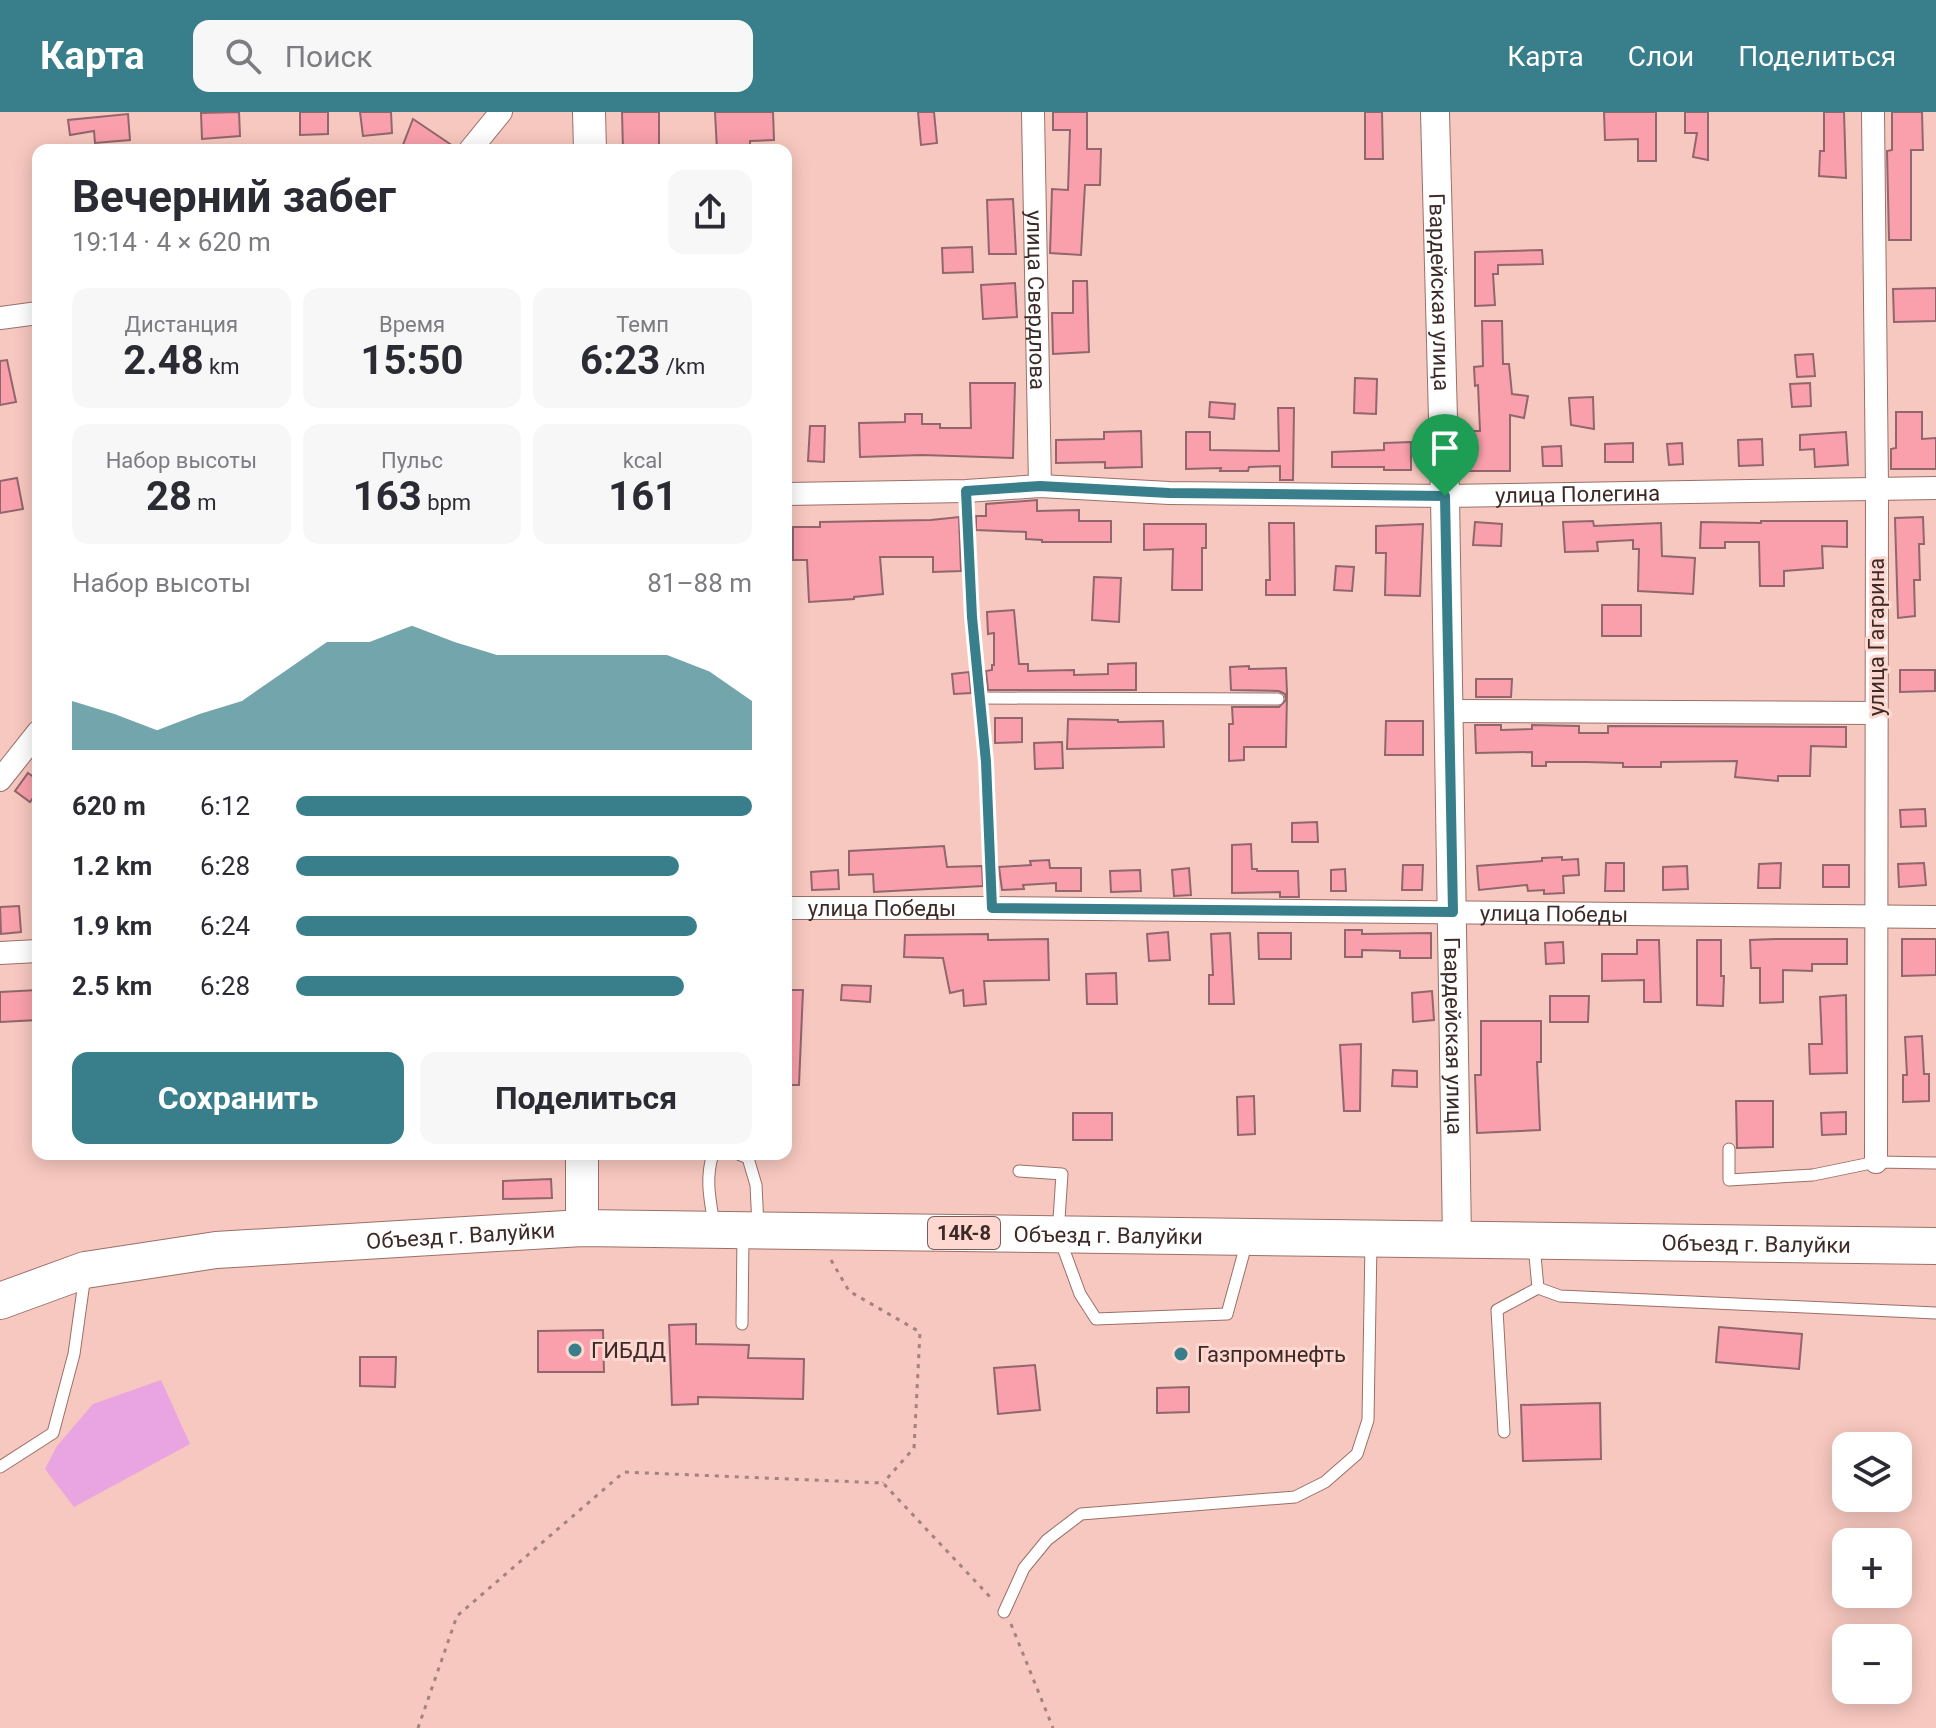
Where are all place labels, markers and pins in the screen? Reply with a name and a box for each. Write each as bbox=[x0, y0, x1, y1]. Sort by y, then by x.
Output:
pin bbox=[1411, 414, 1479, 496]
place label: ГИБДД bbox=[591, 1338, 666, 1363]
marker: ГИБДД bbox=[566, 1341, 584, 1359]
place label: Газпромнефть bbox=[1197, 1342, 1346, 1367]
marker: Газпромнефть bbox=[1172, 1345, 1190, 1363]

